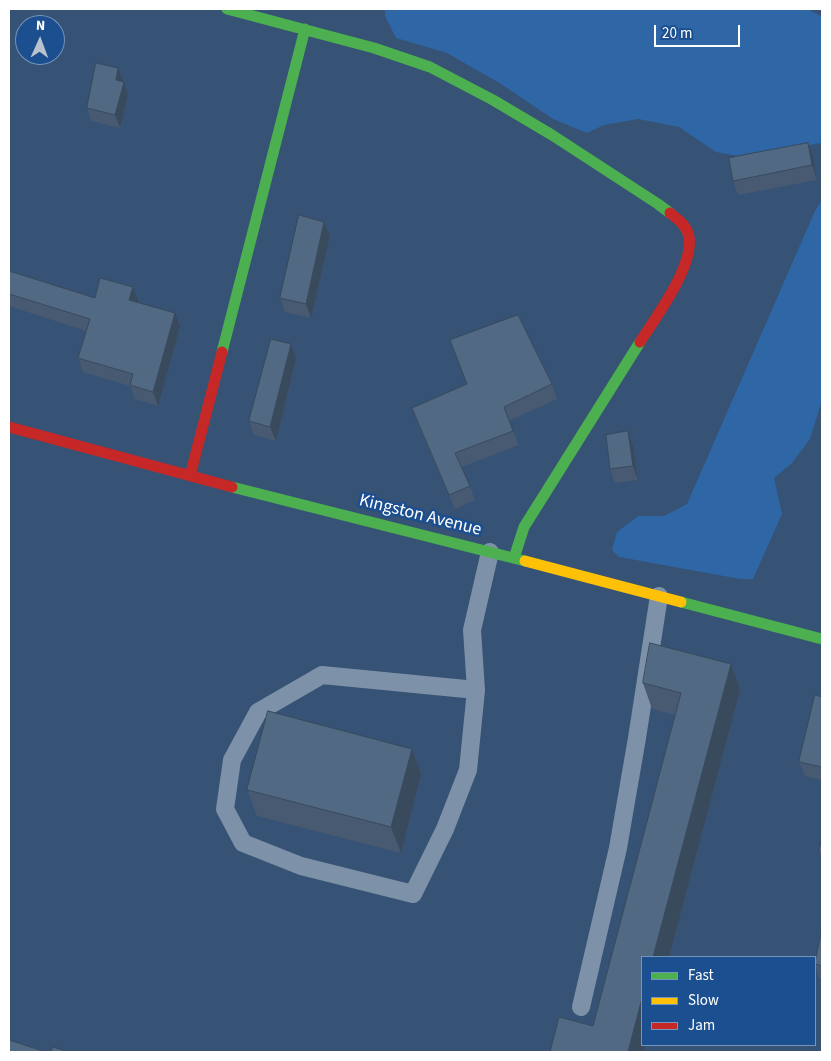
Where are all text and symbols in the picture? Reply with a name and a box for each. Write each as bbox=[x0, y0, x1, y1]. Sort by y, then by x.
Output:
north arrow bbox=[15, 15, 65, 65]
scale bar bbox=[656, 15, 742, 47]
text: N bbox=[35, 16, 45, 36]
text: 20 m bbox=[662, 23, 692, 44]
street label: Kingston Avenue bbox=[357, 490, 483, 542]
legend bbox=[641, 956, 816, 1046]
text: Fast bbox=[688, 965, 714, 986]
text: Slow bbox=[688, 990, 719, 1011]
text: Jam bbox=[688, 1015, 715, 1036]

